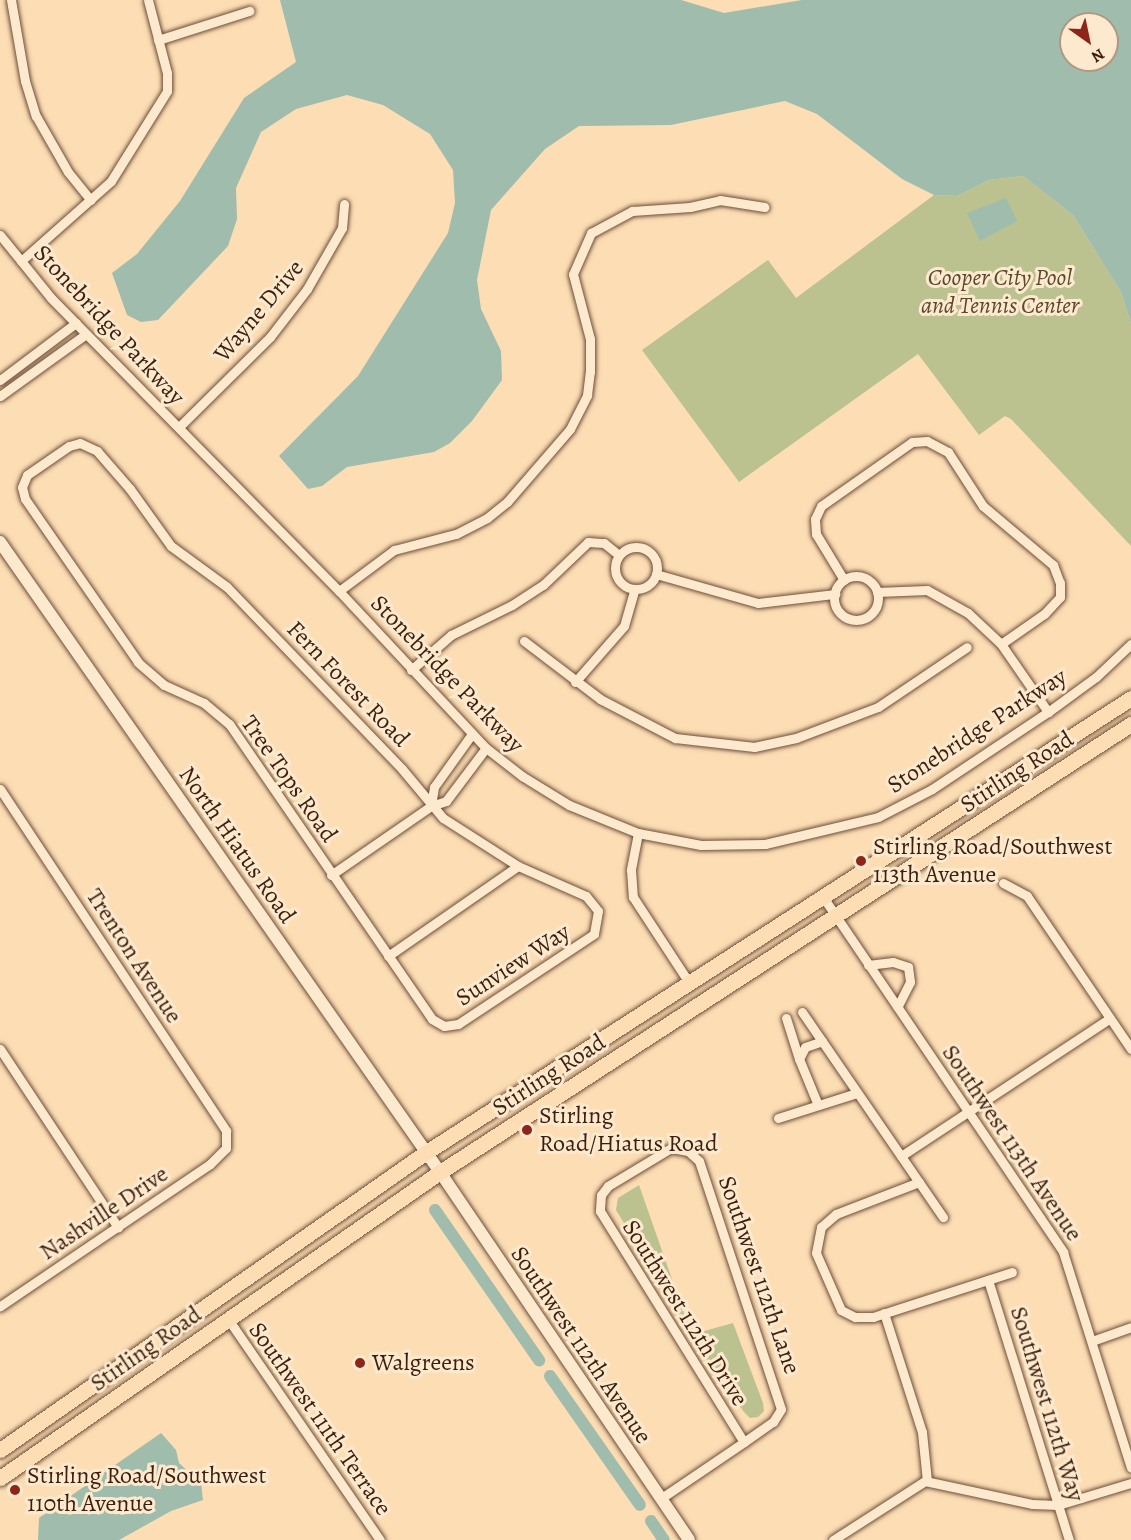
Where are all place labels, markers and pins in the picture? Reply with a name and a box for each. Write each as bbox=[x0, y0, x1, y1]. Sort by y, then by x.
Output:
place label: Stirling Road/Southwest 113th Avenue bbox=[873, 833, 1112, 889]
marker: Stirling Road/Southwest 113th Avenue bbox=[854, 854, 868, 868]
place label: Stirling Road/Hiatus Road bbox=[539, 1102, 718, 1158]
marker: Stirling Road/Hiatus Road bbox=[520, 1123, 534, 1137]
place label: Walgreens bbox=[372, 1349, 475, 1377]
marker: Walgreens bbox=[353, 1356, 367, 1370]
place label: Stirling Road/Southwest 110th Avenue bbox=[27, 1462, 266, 1518]
marker: Stirling Road/Southwest 110th Avenue bbox=[8, 1483, 22, 1497]

